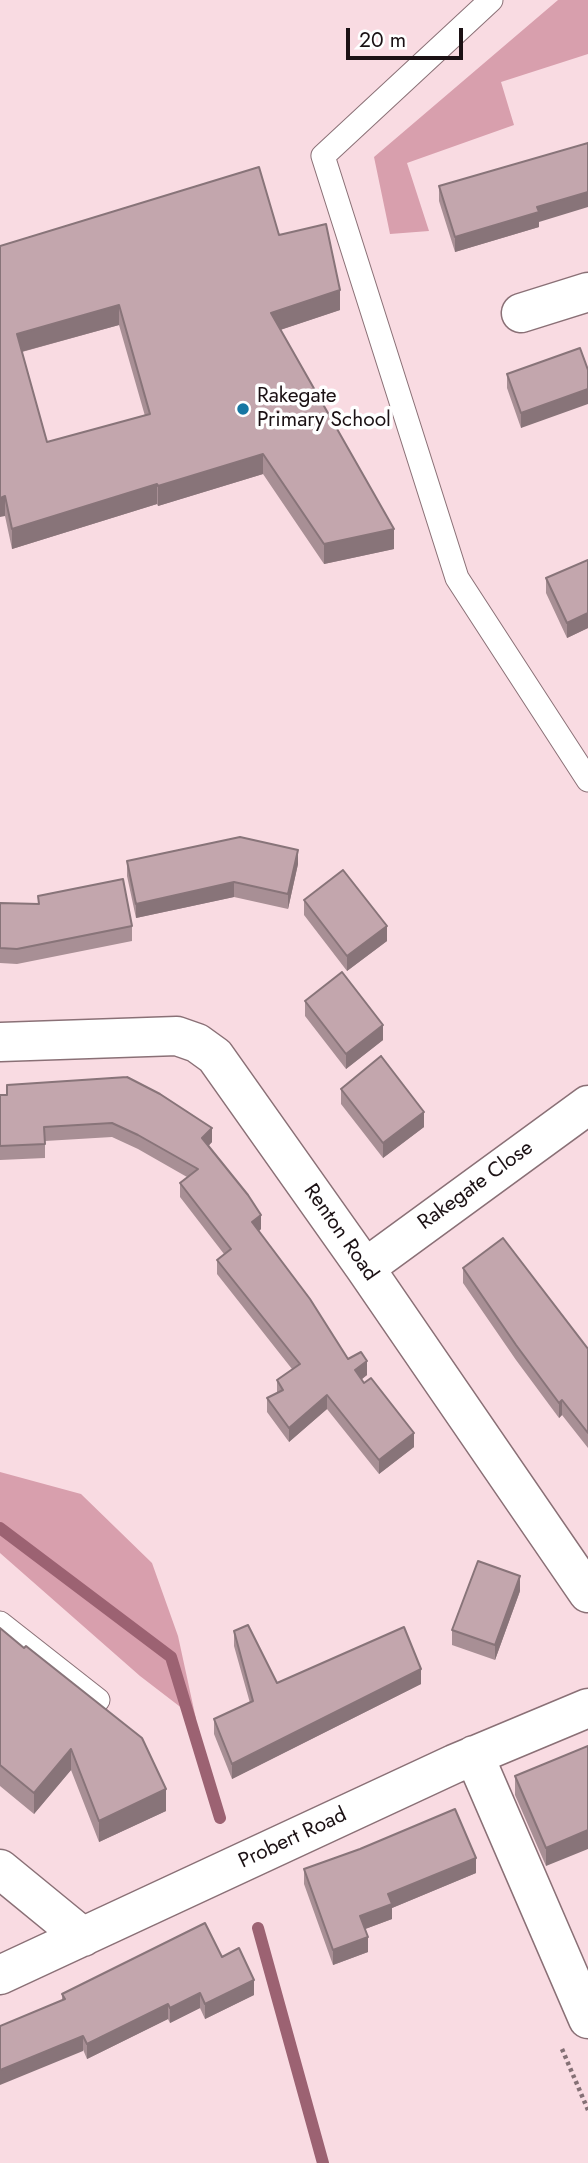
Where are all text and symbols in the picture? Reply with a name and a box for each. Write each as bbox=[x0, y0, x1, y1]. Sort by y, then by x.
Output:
scale bar bbox=[350, 14, 467, 58]
text: 20 m bbox=[359, 25, 406, 55]
place label: Rakegate Primary School bbox=[257, 384, 391, 434]
marker: Rakegate Primary School bbox=[235, 401, 251, 417]
street label: Rakegate Close bbox=[414, 1136, 538, 1236]
street label: Renton Road bbox=[297, 1180, 383, 1286]
street label: Probert Road bbox=[235, 1803, 351, 1875]

